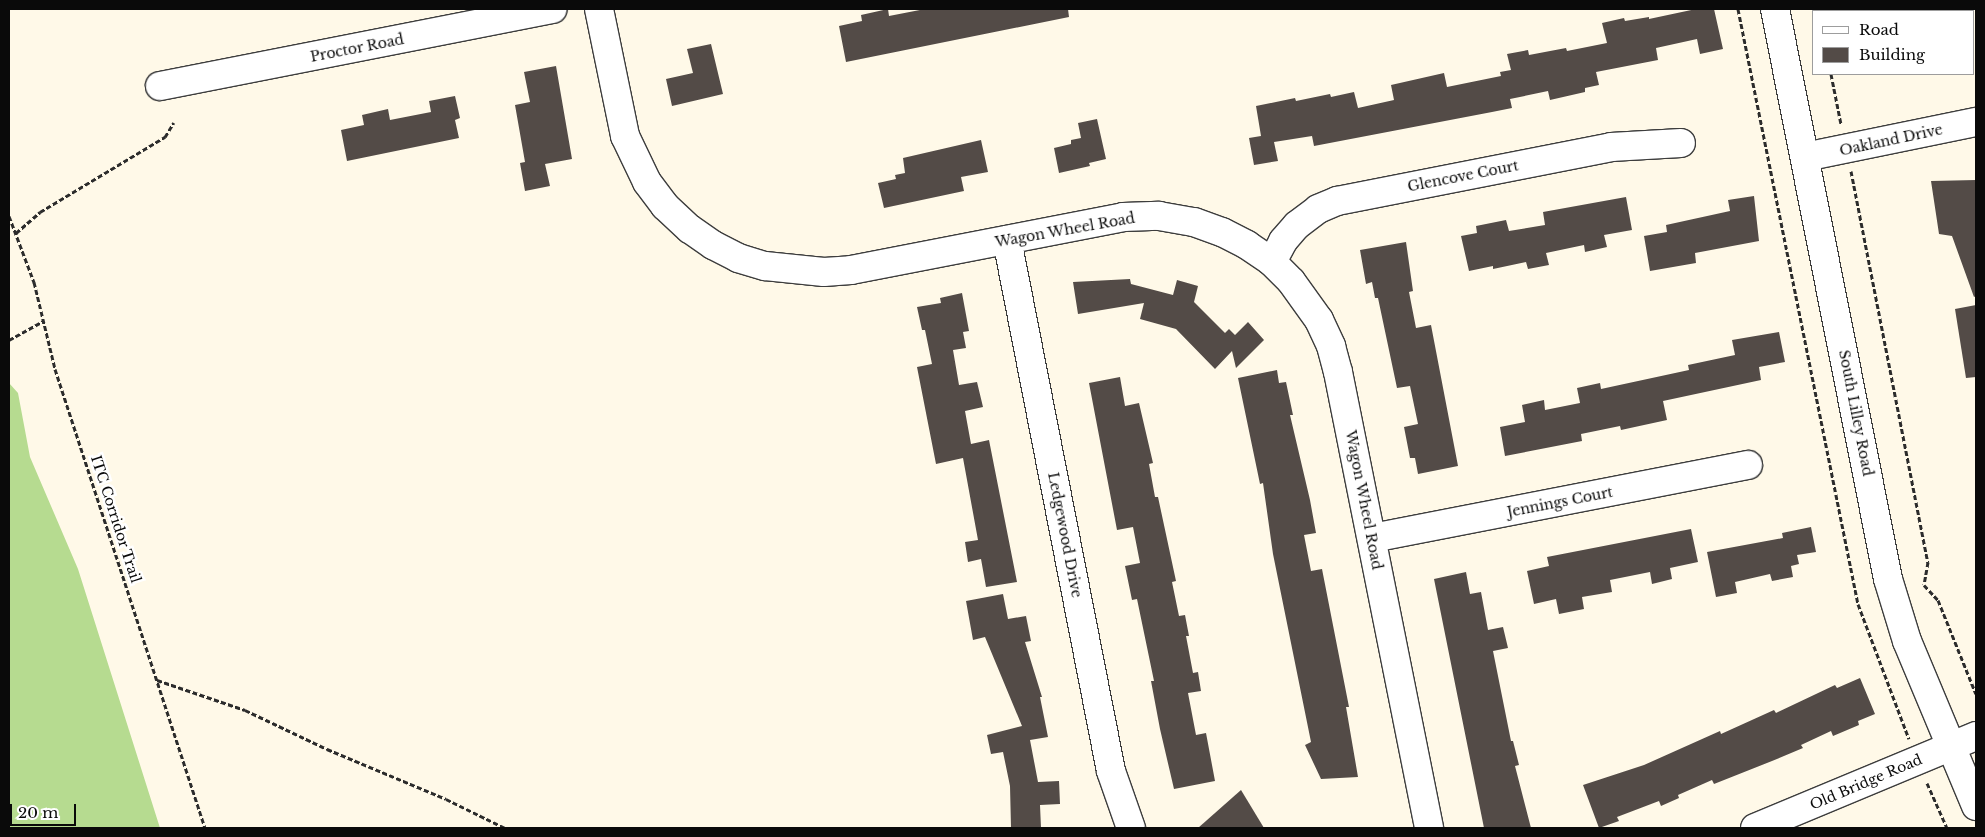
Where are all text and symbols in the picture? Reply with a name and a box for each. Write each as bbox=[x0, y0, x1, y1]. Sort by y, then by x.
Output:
legend bbox=[1812, 10, 1975, 75]
text: Road bbox=[1859, 20, 1899, 39]
street label: Proctor Road bbox=[309, 31, 405, 65]
text: Building bbox=[1859, 45, 1925, 64]
street label: Oakland Drive bbox=[1838, 121, 1944, 159]
street label: Glencove Court bbox=[1406, 157, 1520, 195]
street label: Wagon Wheel Road bbox=[993, 209, 1137, 251]
street label: South Lilley Road bbox=[1835, 348, 1877, 478]
street label: Wagon Wheel Road bbox=[1342, 429, 1386, 571]
street label: ITC Corridor Trail bbox=[87, 453, 145, 585]
street label: Ledgewood Drive bbox=[1045, 471, 1085, 599]
street label: Jennings Court bbox=[1506, 484, 1614, 520]
street label: Old Bridge Road bbox=[1807, 751, 1925, 813]
scale bar bbox=[12, 794, 79, 826]
text: 20 m bbox=[18, 803, 58, 822]

